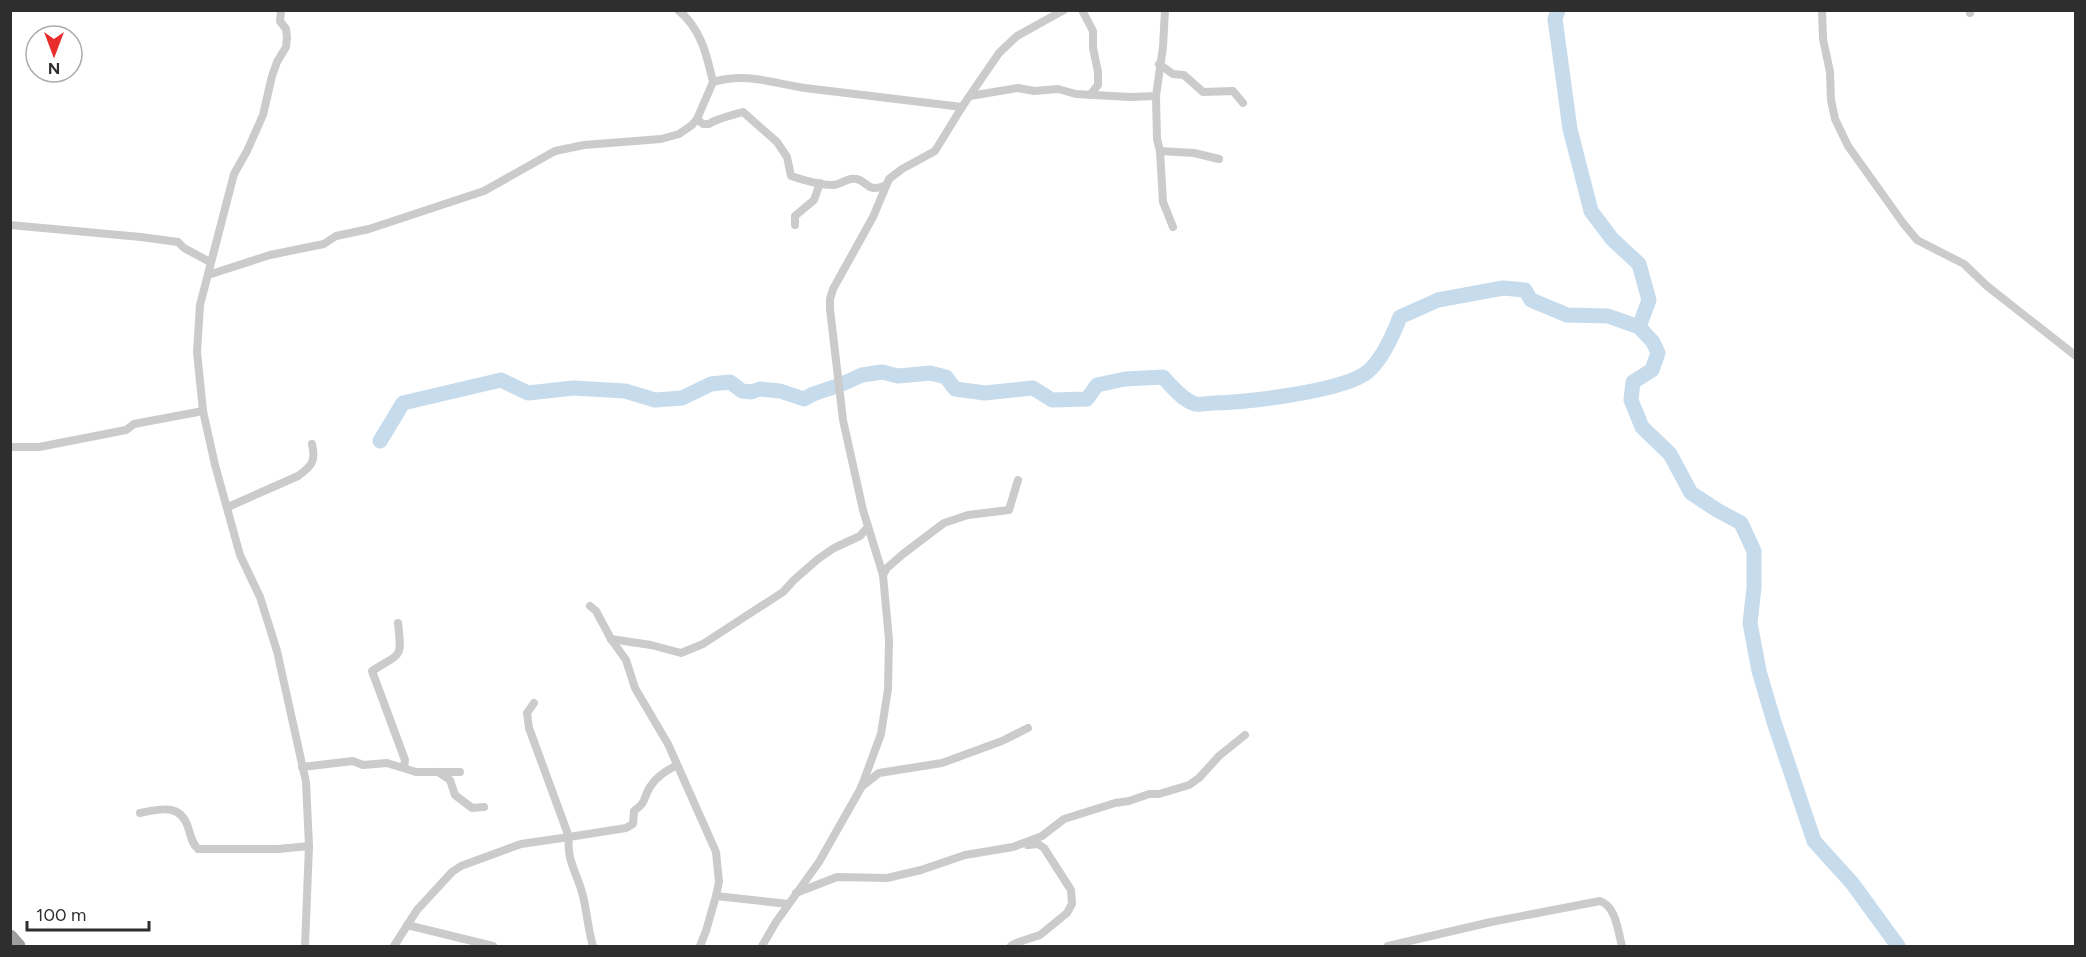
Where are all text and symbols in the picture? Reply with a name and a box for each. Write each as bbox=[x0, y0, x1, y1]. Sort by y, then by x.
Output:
north arrow bbox=[24, 24, 84, 84]
text: N bbox=[48, 59, 60, 78]
scale bar bbox=[27, 894, 148, 932]
text: 100 m bbox=[36, 904, 86, 926]

